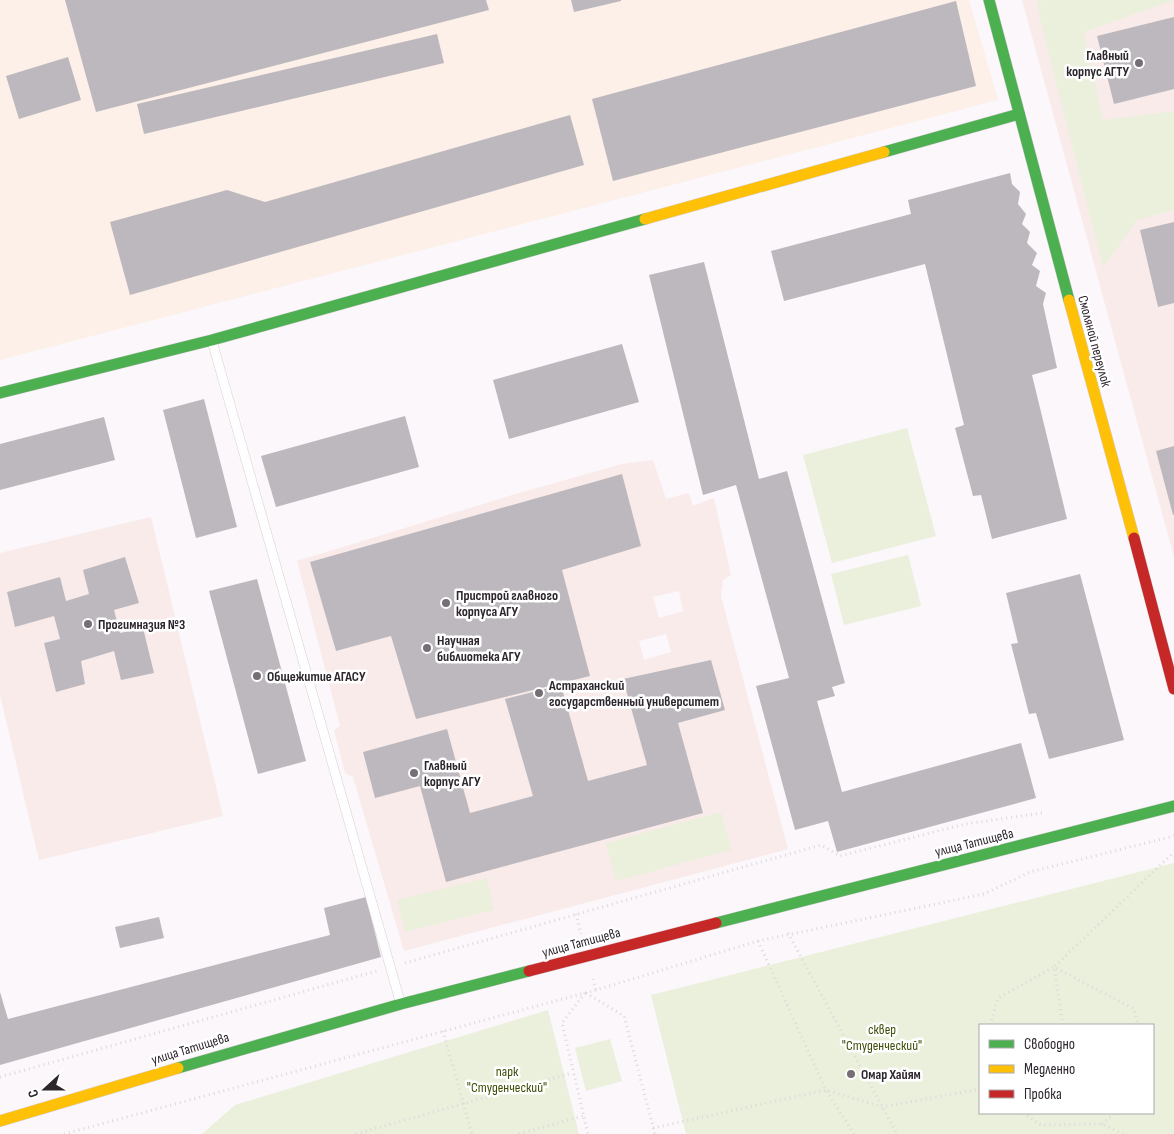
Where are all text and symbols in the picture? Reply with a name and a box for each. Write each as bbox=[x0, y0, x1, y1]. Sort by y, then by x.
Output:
place label: Главный корпус АГТУ bbox=[1066, 47, 1129, 80]
marker: Главный корпус АГТУ bbox=[1133, 57, 1145, 69]
street label: Смоляной переулок bbox=[1074, 294, 1115, 389]
place label: Пристрой главного корпуса АГУ bbox=[456, 587, 558, 620]
marker: Пристрой главного корпуса АГУ bbox=[440, 597, 452, 609]
place label: Прогимназия №3 bbox=[98, 616, 185, 633]
marker: Прогимназия №3 bbox=[82, 618, 94, 630]
place label: Научная библиотека АГУ bbox=[437, 632, 521, 665]
marker: Научная библиотека АГУ bbox=[421, 642, 433, 654]
place label: Общежитие АГАСУ bbox=[267, 668, 366, 685]
marker: Общежитие АГАСУ bbox=[251, 670, 263, 682]
place label: Астраханский государственный университет bbox=[548, 677, 719, 710]
marker: Астраханский государственный университет bbox=[533, 687, 545, 699]
place label: Главный корпус АГУ bbox=[424, 757, 481, 790]
marker: Главный корпус АГУ bbox=[408, 767, 420, 779]
street label: улица Татищева bbox=[933, 825, 1015, 860]
street label: улица Татищева bbox=[540, 924, 622, 961]
park label: сквер "Студенческий" bbox=[842, 1021, 922, 1054]
legend bbox=[979, 1024, 1154, 1114]
street label: улица Татищева bbox=[149, 1029, 231, 1068]
text: Свободно bbox=[1024, 1035, 1075, 1054]
text: Медленно bbox=[1024, 1060, 1075, 1079]
park label: парк "Студенческий" bbox=[467, 1063, 547, 1096]
north arrow bbox=[20, 1064, 70, 1114]
place label: Омар Хайям bbox=[861, 1066, 921, 1083]
marker: Омар Хайям bbox=[845, 1068, 857, 1080]
text: Пробка bbox=[1024, 1085, 1062, 1104]
text: С bbox=[24, 1087, 43, 1100]

